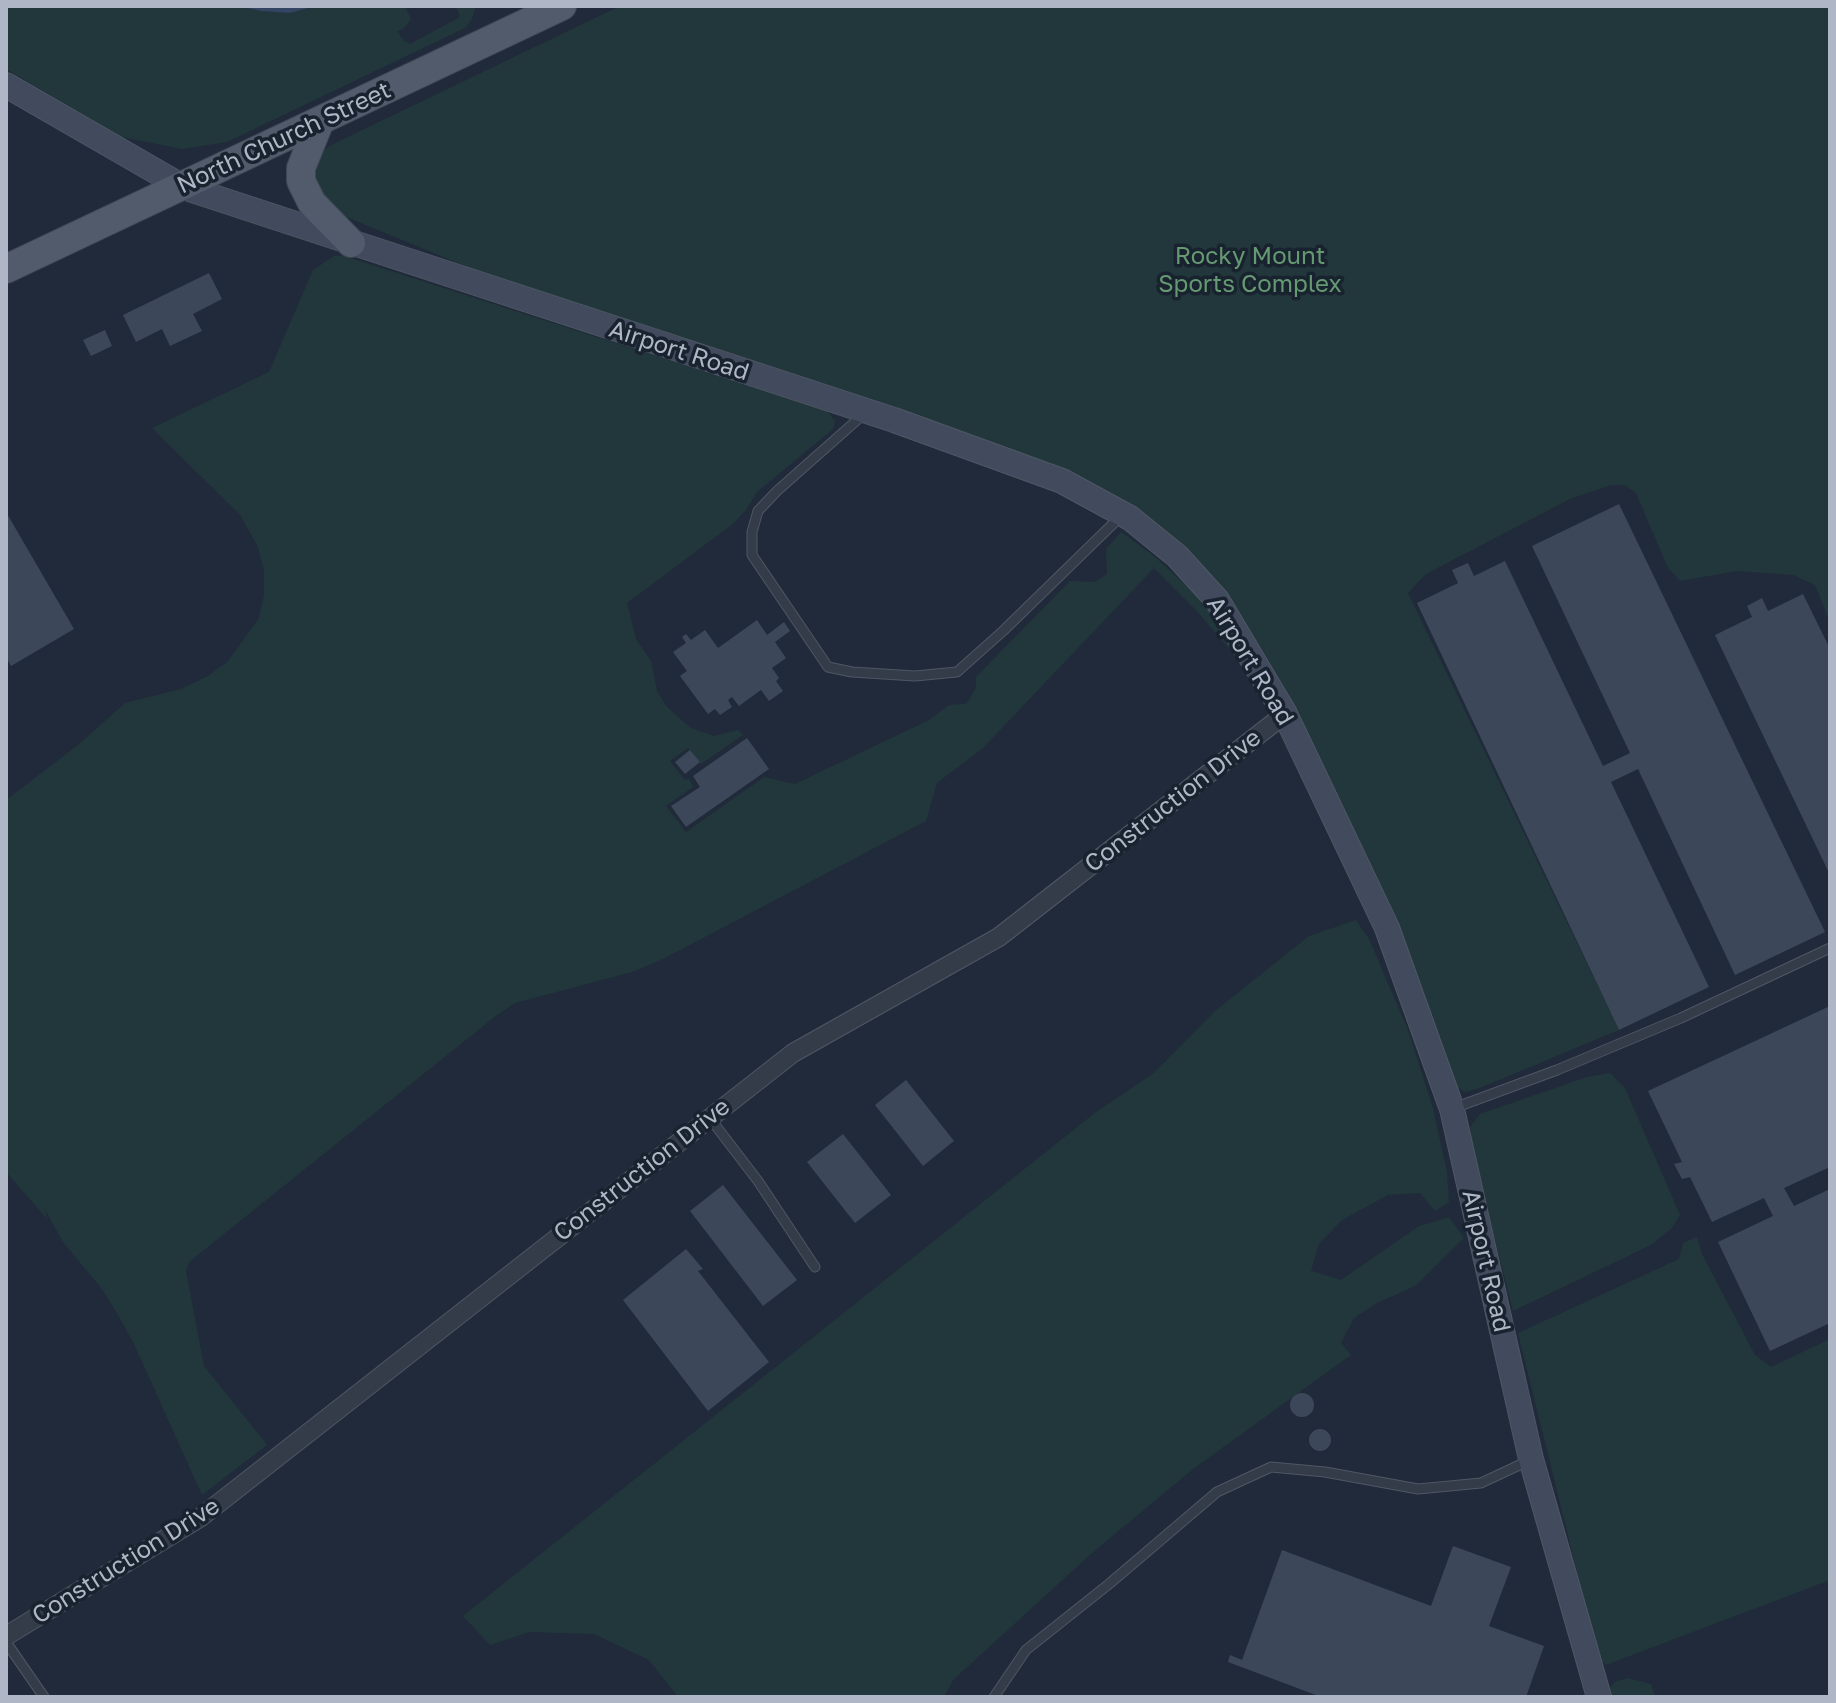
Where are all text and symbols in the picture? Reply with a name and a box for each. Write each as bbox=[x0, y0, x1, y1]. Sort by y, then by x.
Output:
street label: North Church Street bbox=[173, 76, 395, 200]
park label: Rocky Mount Sports Complex bbox=[1158, 242, 1342, 298]
street label: Airport Road bbox=[605, 315, 753, 387]
street label: Airport Road bbox=[1200, 591, 1300, 731]
street label: Construction Drive bbox=[1079, 723, 1267, 879]
street label: Construction Drive bbox=[548, 1092, 736, 1248]
street label: Airport Road bbox=[1456, 1187, 1516, 1335]
street label: Construction Drive bbox=[27, 1492, 225, 1630]

